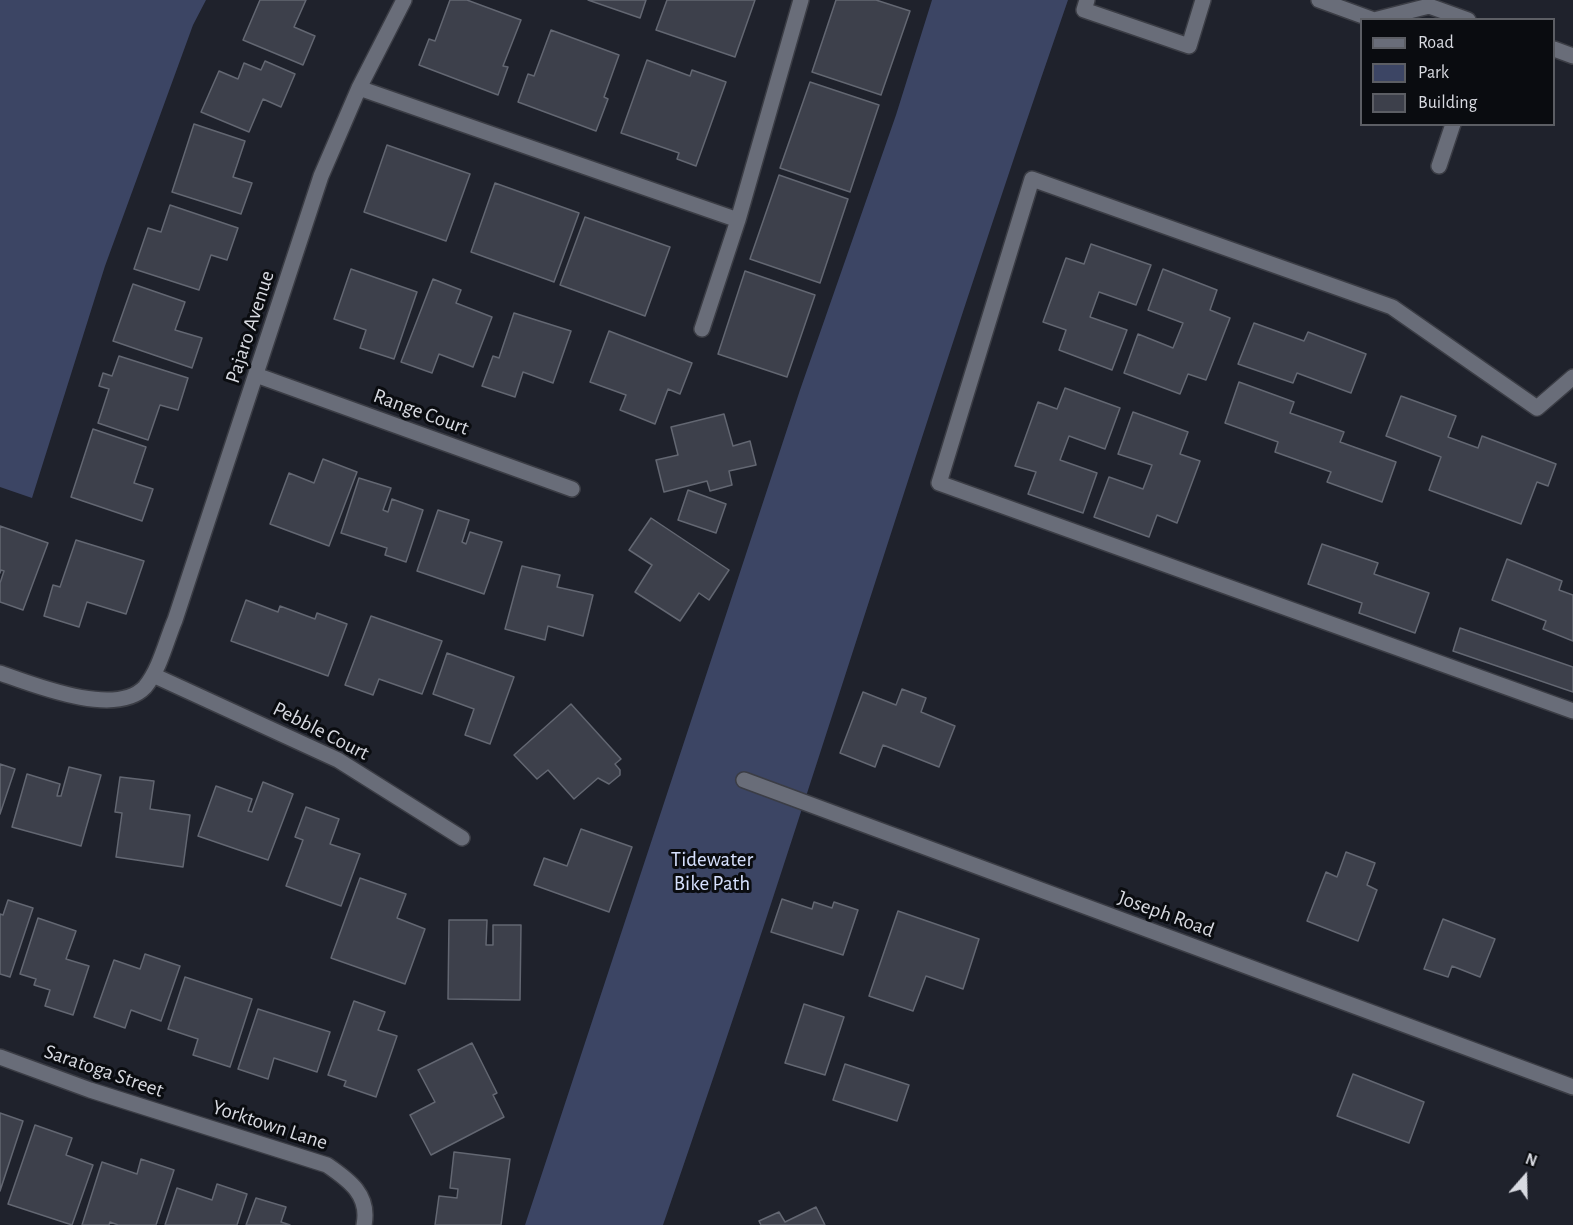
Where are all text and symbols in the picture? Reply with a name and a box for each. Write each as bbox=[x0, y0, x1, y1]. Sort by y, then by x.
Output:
legend bbox=[1360, 18, 1555, 126]
text: Road bbox=[1418, 34, 1454, 52]
text: Park bbox=[1418, 64, 1449, 82]
text: Building bbox=[1418, 94, 1477, 112]
street label: Pajaro Avenue bbox=[220, 268, 280, 386]
street label: Range Court bbox=[370, 383, 472, 441]
street label: Pebble Court bbox=[269, 696, 373, 766]
park label: Tidewater Bike Path bbox=[671, 847, 753, 897]
street label: Joseph Road bbox=[1114, 885, 1218, 943]
street label: Saratoga Street bbox=[41, 1039, 167, 1103]
street label: Yorktown Lane bbox=[209, 1094, 331, 1156]
north arrow bbox=[1495, 1147, 1555, 1207]
text: N bbox=[1523, 1151, 1539, 1170]

